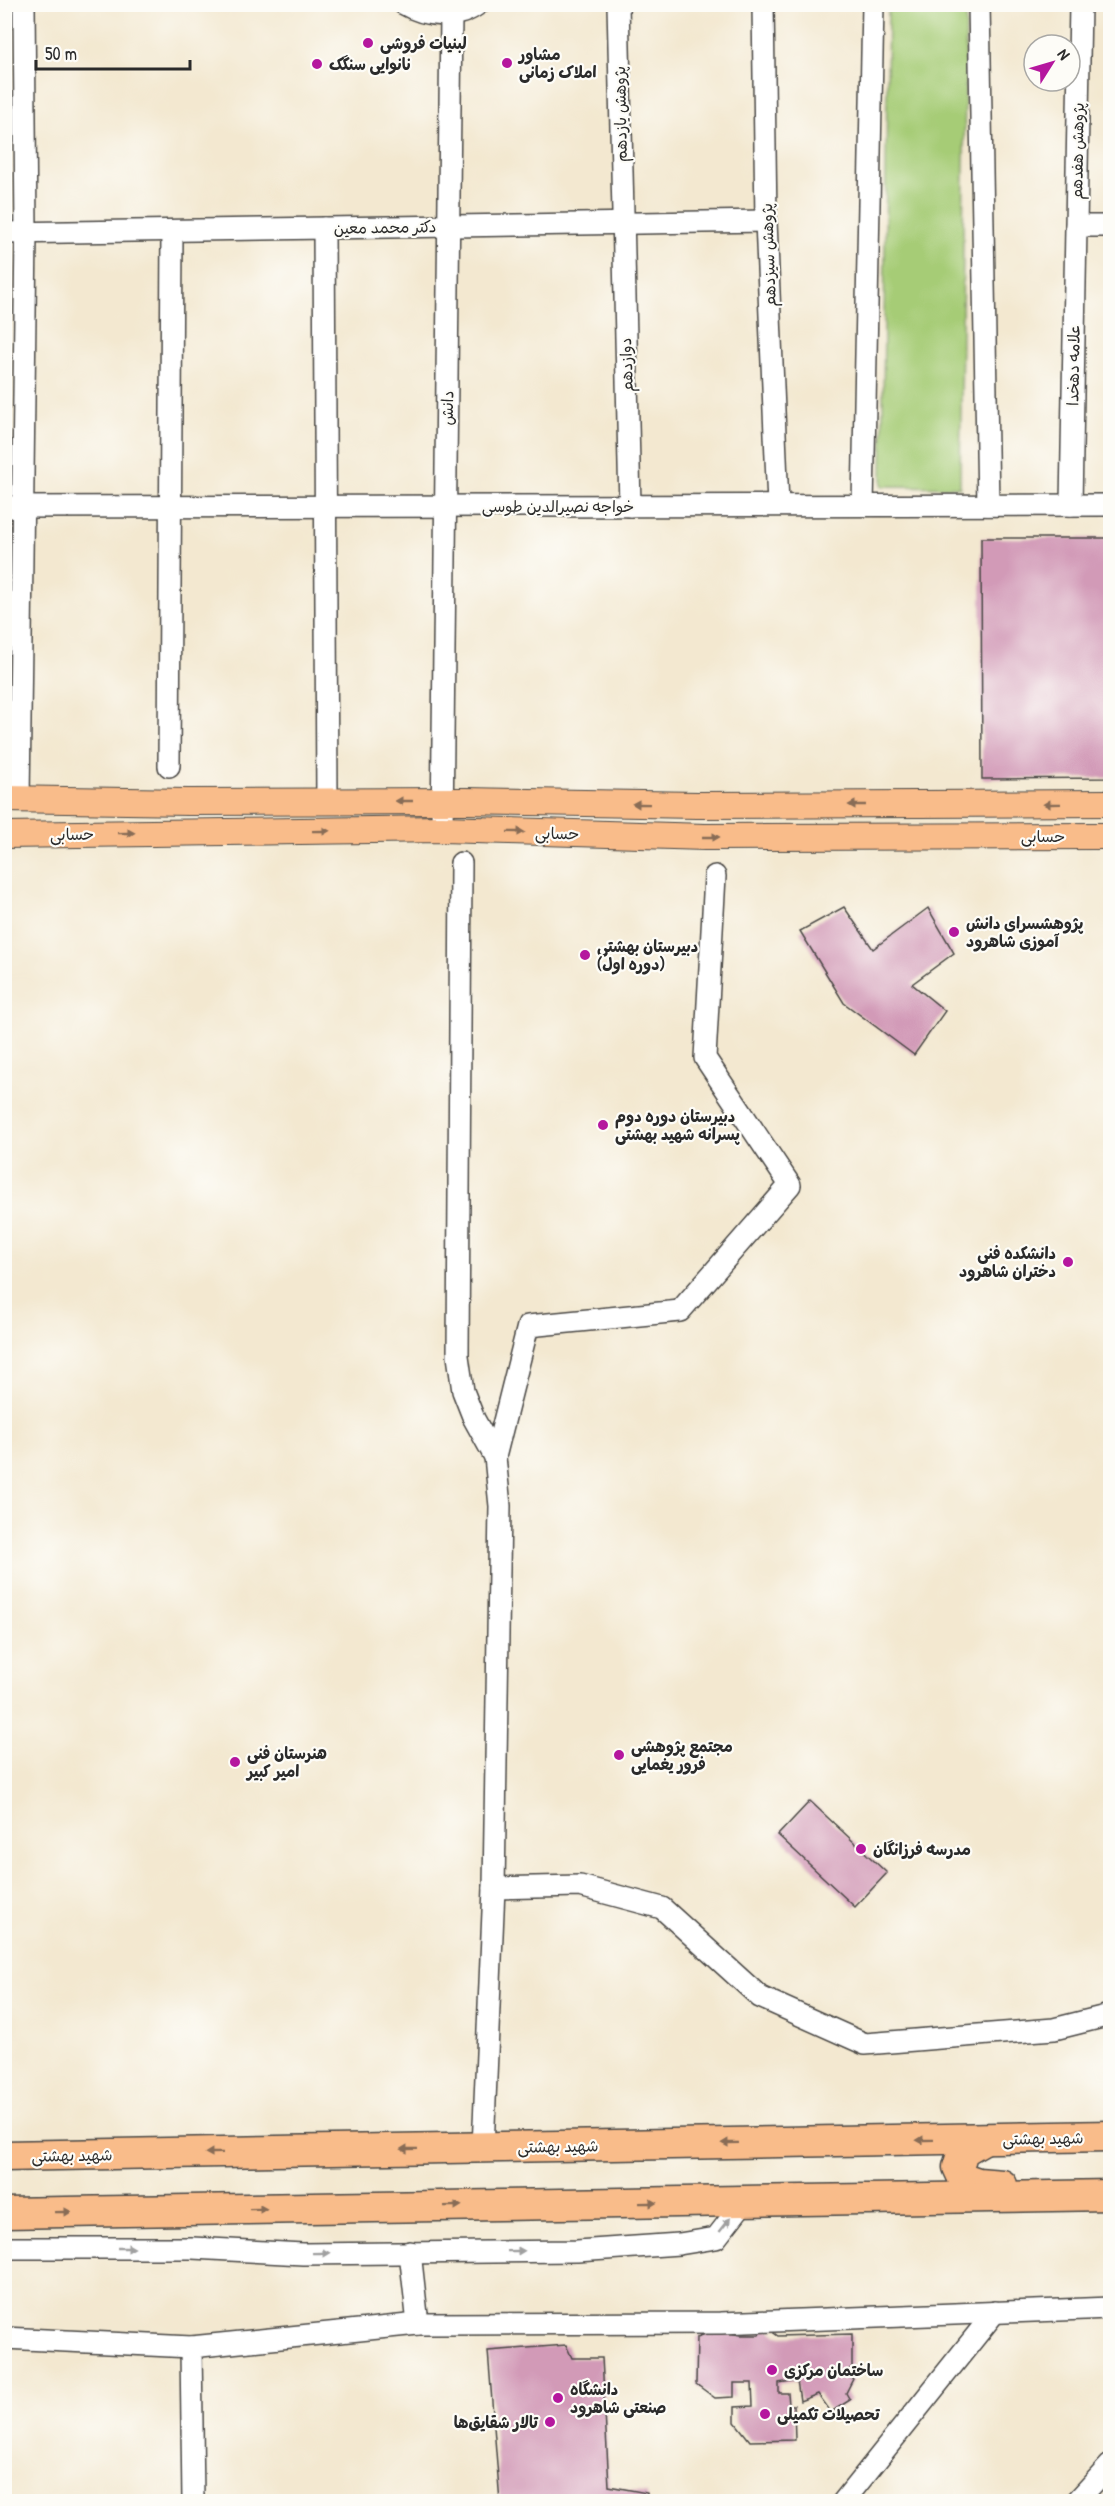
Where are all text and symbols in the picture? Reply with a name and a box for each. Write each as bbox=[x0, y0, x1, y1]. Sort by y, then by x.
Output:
place label: لبنیات فروشی bbox=[380, 32, 467, 54]
scale bar bbox=[36, 33, 190, 71]
north arrow bbox=[1022, 33, 1082, 93]
marker: لبنیات فروشی bbox=[361, 36, 375, 50]
text: 50 m bbox=[45, 41, 77, 66]
place label: مشاور املاک زمانی bbox=[517, 43, 597, 83]
text: N bbox=[1053, 44, 1076, 64]
place label: نانوایی سنگک bbox=[329, 53, 412, 75]
marker: مشاور املاک زمانی bbox=[500, 56, 514, 70]
marker: نانوایی سنگک bbox=[310, 57, 324, 71]
street label: پژوهش یازدهم bbox=[608, 66, 634, 162]
street label: پژوهش هفدهم bbox=[1065, 102, 1091, 200]
street label: پژوهش سیزدهم bbox=[755, 203, 783, 307]
street label: دکتر محمد معین bbox=[333, 215, 437, 239]
street label: علامه دهخدا bbox=[1061, 324, 1085, 406]
street label: دوازدهم bbox=[614, 337, 640, 393]
street label: دانش bbox=[436, 390, 458, 426]
street label: خواجه نصیرالدین طوسی bbox=[482, 495, 634, 517]
one-way arrow bbox=[395, 796, 414, 806]
one-way arrow bbox=[632, 799, 651, 809]
one-way arrow bbox=[1043, 799, 1062, 809]
one-way arrow bbox=[848, 800, 867, 810]
street label: حسابی bbox=[535, 822, 579, 844]
street label: حسابی bbox=[50, 823, 94, 845]
street label: حسابی bbox=[1021, 825, 1065, 847]
one-way arrow bbox=[311, 826, 330, 836]
one-way arrow bbox=[506, 827, 525, 837]
one-way arrow bbox=[116, 828, 135, 838]
one-way arrow bbox=[701, 832, 720, 841]
place label: پژوهشسرای دانش آموزی شاهرود bbox=[966, 912, 1084, 952]
marker: پژوهشسرای دانش آموزی شاهرود bbox=[947, 925, 961, 939]
place label: دبیرستان بهشتی (دوره اول) bbox=[597, 935, 698, 975]
marker: دبیرستان بهشتی (دوره اول) bbox=[578, 948, 592, 962]
place label: دبیرستان دوره دوم پسرانه شهید بهشتی bbox=[615, 1105, 740, 1145]
marker: دبیرستان دوره دوم پسرانه شهید بهشتی bbox=[596, 1118, 610, 1132]
place label: دانشکده فنی دختران شاهرود bbox=[959, 1242, 1056, 1282]
marker: دانشکده فنی دختران شاهرود bbox=[1061, 1255, 1075, 1269]
place label: مجتمع پژوهشی فرور یغمایی bbox=[631, 1735, 733, 1775]
place label: هنرستان فنی امیر کبیر bbox=[245, 1742, 327, 1782]
marker: مجتمع پژوهشی فرور یغمایی bbox=[612, 1748, 626, 1762]
marker: هنرستان فنی امیر کبیر bbox=[228, 1755, 242, 1769]
place label: مدرسه فرزانگان bbox=[873, 1838, 971, 1860]
marker: مدرسه فرزانگان bbox=[854, 1842, 868, 1856]
street label: شهید بهشتی bbox=[1002, 2126, 1084, 2150]
street label: شهید بهشتی bbox=[517, 2134, 599, 2158]
one-way arrow bbox=[916, 2135, 935, 2145]
one-way arrow bbox=[721, 2138, 740, 2148]
street label: شهید بهشتی bbox=[31, 2143, 113, 2167]
one-way arrow bbox=[400, 2144, 419, 2154]
one-way arrow bbox=[205, 2148, 224, 2157]
one-way arrow bbox=[638, 2198, 657, 2208]
one-way arrow bbox=[443, 2201, 462, 2211]
one-way arrow bbox=[248, 2204, 267, 2214]
one-way arrow bbox=[53, 2207, 72, 2217]
one-way arrow bbox=[719, 2218, 731, 2233]
one-way arrow bbox=[116, 2243, 135, 2253]
one-way arrow bbox=[506, 2247, 525, 2256]
one-way arrow bbox=[311, 2248, 330, 2258]
place label: ساختمان مرکزی bbox=[784, 2359, 883, 2381]
marker: ساختمان مرکزی bbox=[765, 2363, 779, 2377]
place label: دانشگاه صنعتی شاهرود bbox=[570, 2378, 667, 2418]
marker: دانشگاه صنعتی شاهرود bbox=[551, 2391, 565, 2405]
place label: تحصیلات تکمیلی bbox=[777, 2403, 881, 2425]
marker: تحصیلات تکمیلی bbox=[758, 2407, 772, 2421]
place label: تالار شقایق‌‌ها bbox=[454, 2411, 539, 2433]
marker: تالار شقایق‌‌ها bbox=[543, 2415, 557, 2429]

